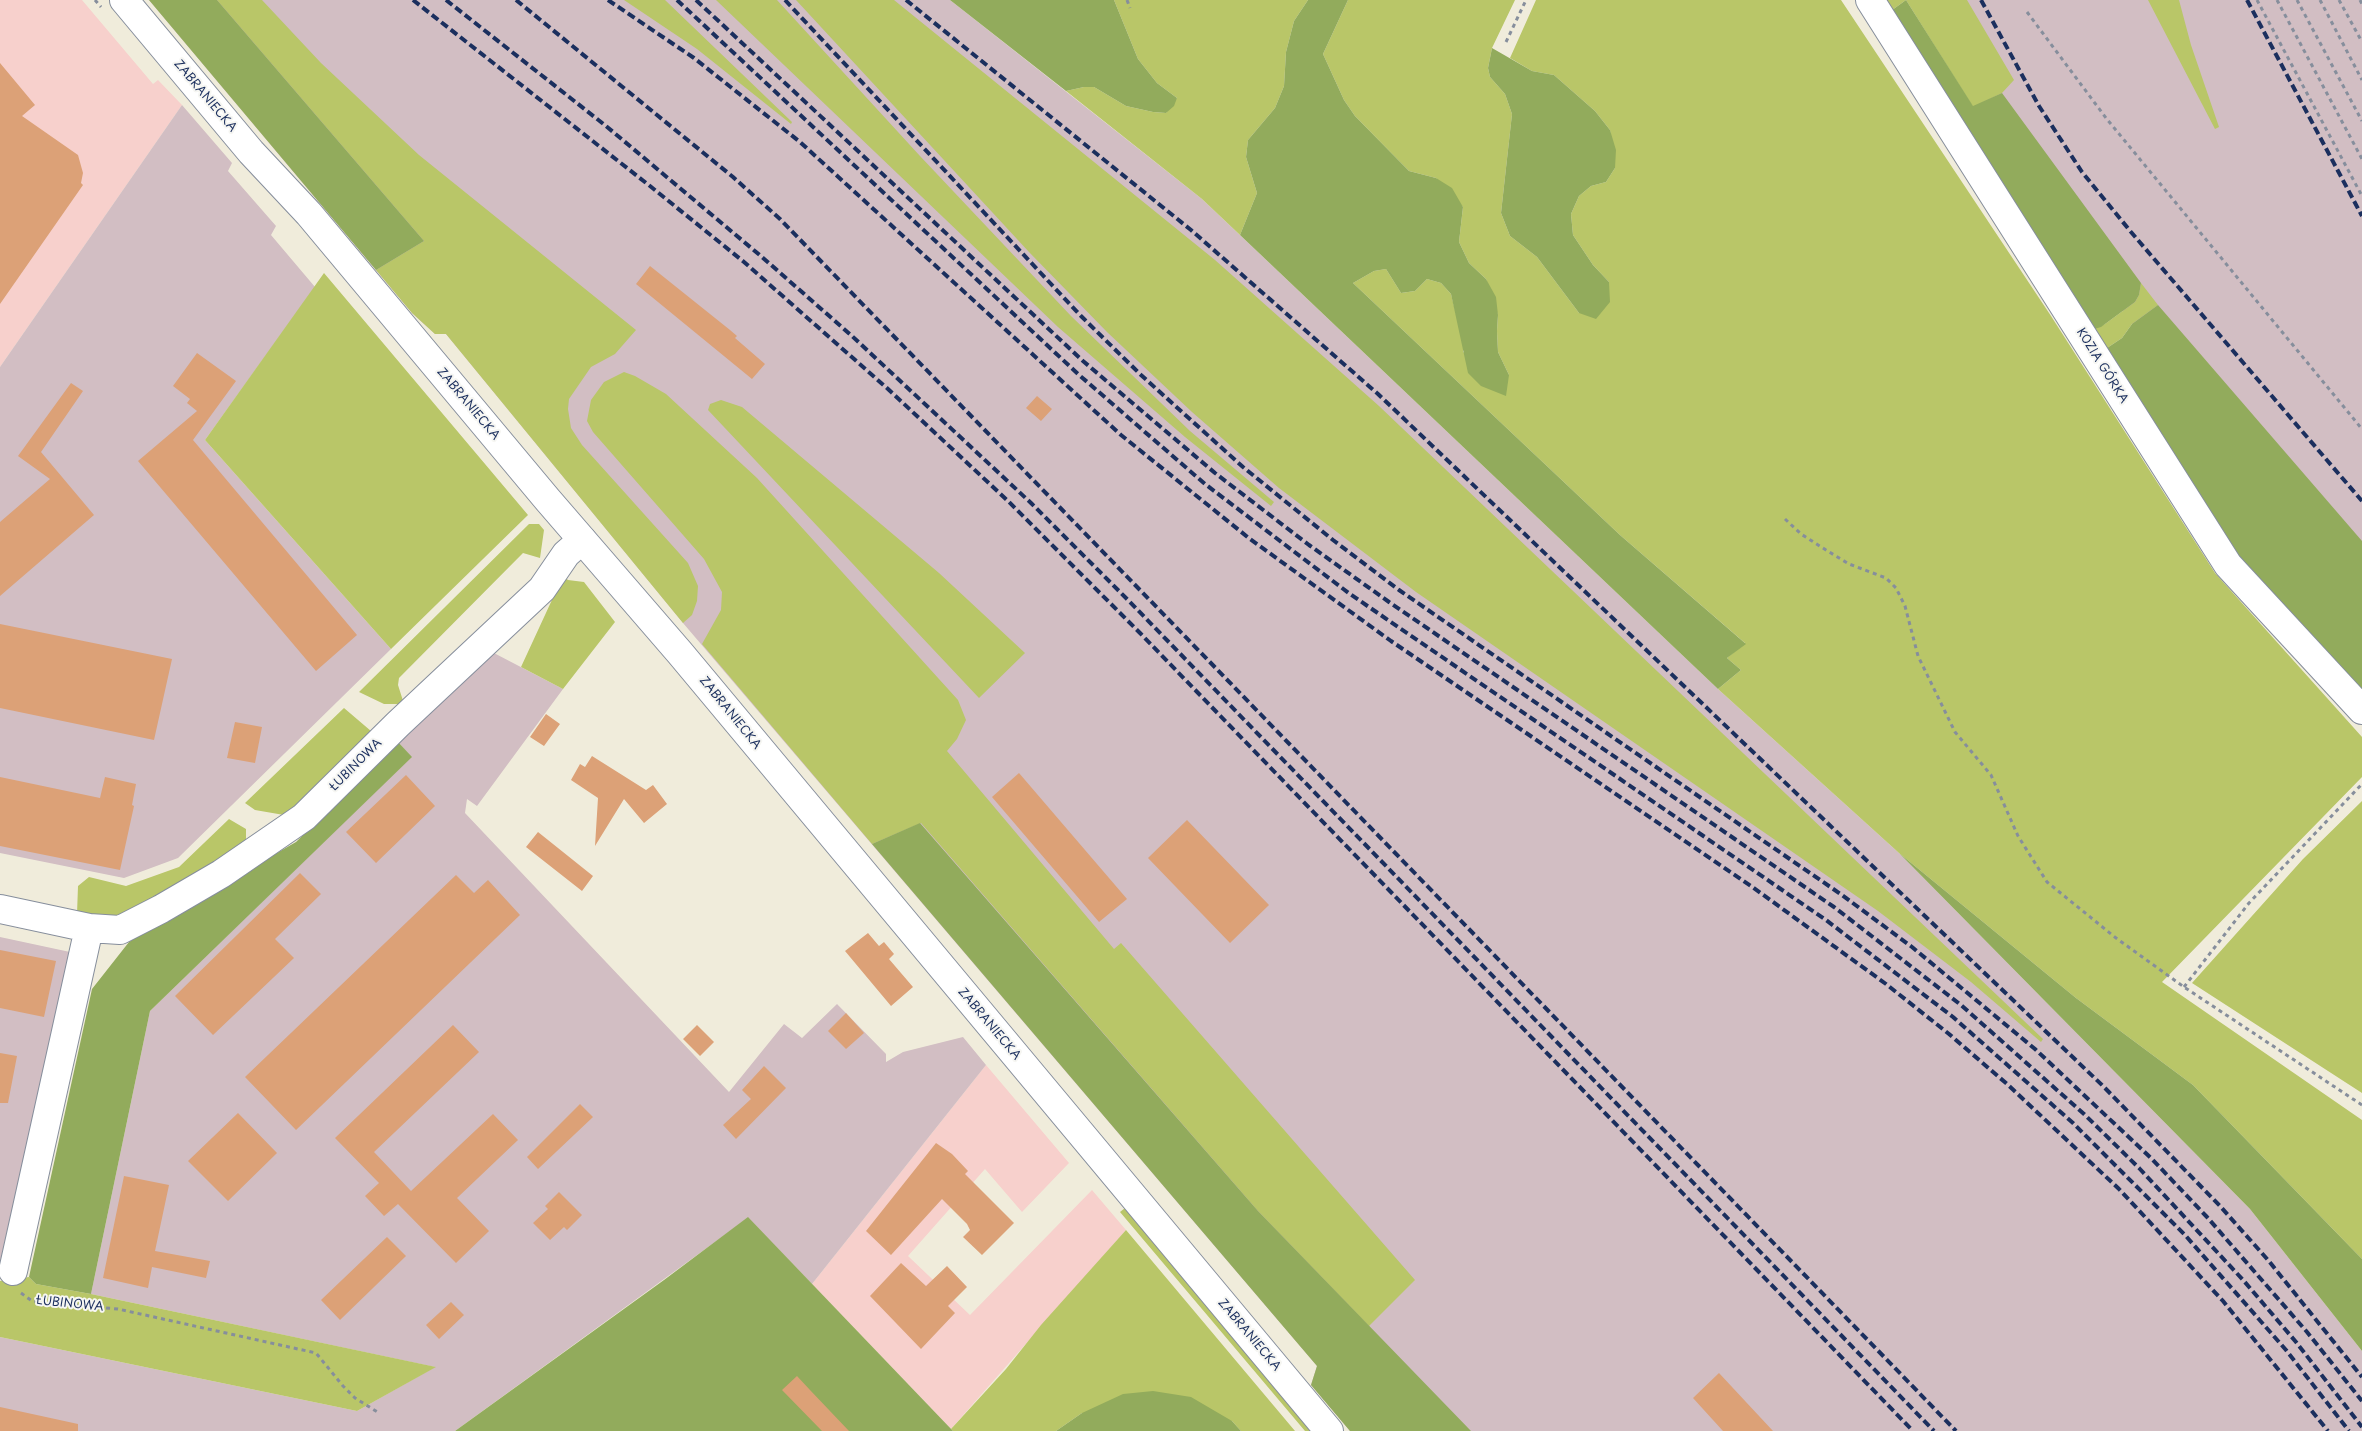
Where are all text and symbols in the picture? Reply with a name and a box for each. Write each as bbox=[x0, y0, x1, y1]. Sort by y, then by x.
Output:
street label: ZABRANIECKA bbox=[171, 57, 239, 135]
street label: KOZIA GÓRKA bbox=[2073, 326, 2131, 406]
street label: ZABRANIECKA bbox=[434, 365, 502, 443]
street label: ZABRANIECKA bbox=[696, 674, 764, 752]
street label: ŁUBINOWA bbox=[327, 736, 385, 794]
street label: ZABRANIECKA bbox=[955, 985, 1023, 1063]
street label: ŁUBINOWA bbox=[36, 1293, 104, 1315]
street label: ZABRANIECKA bbox=[1215, 1296, 1283, 1374]

